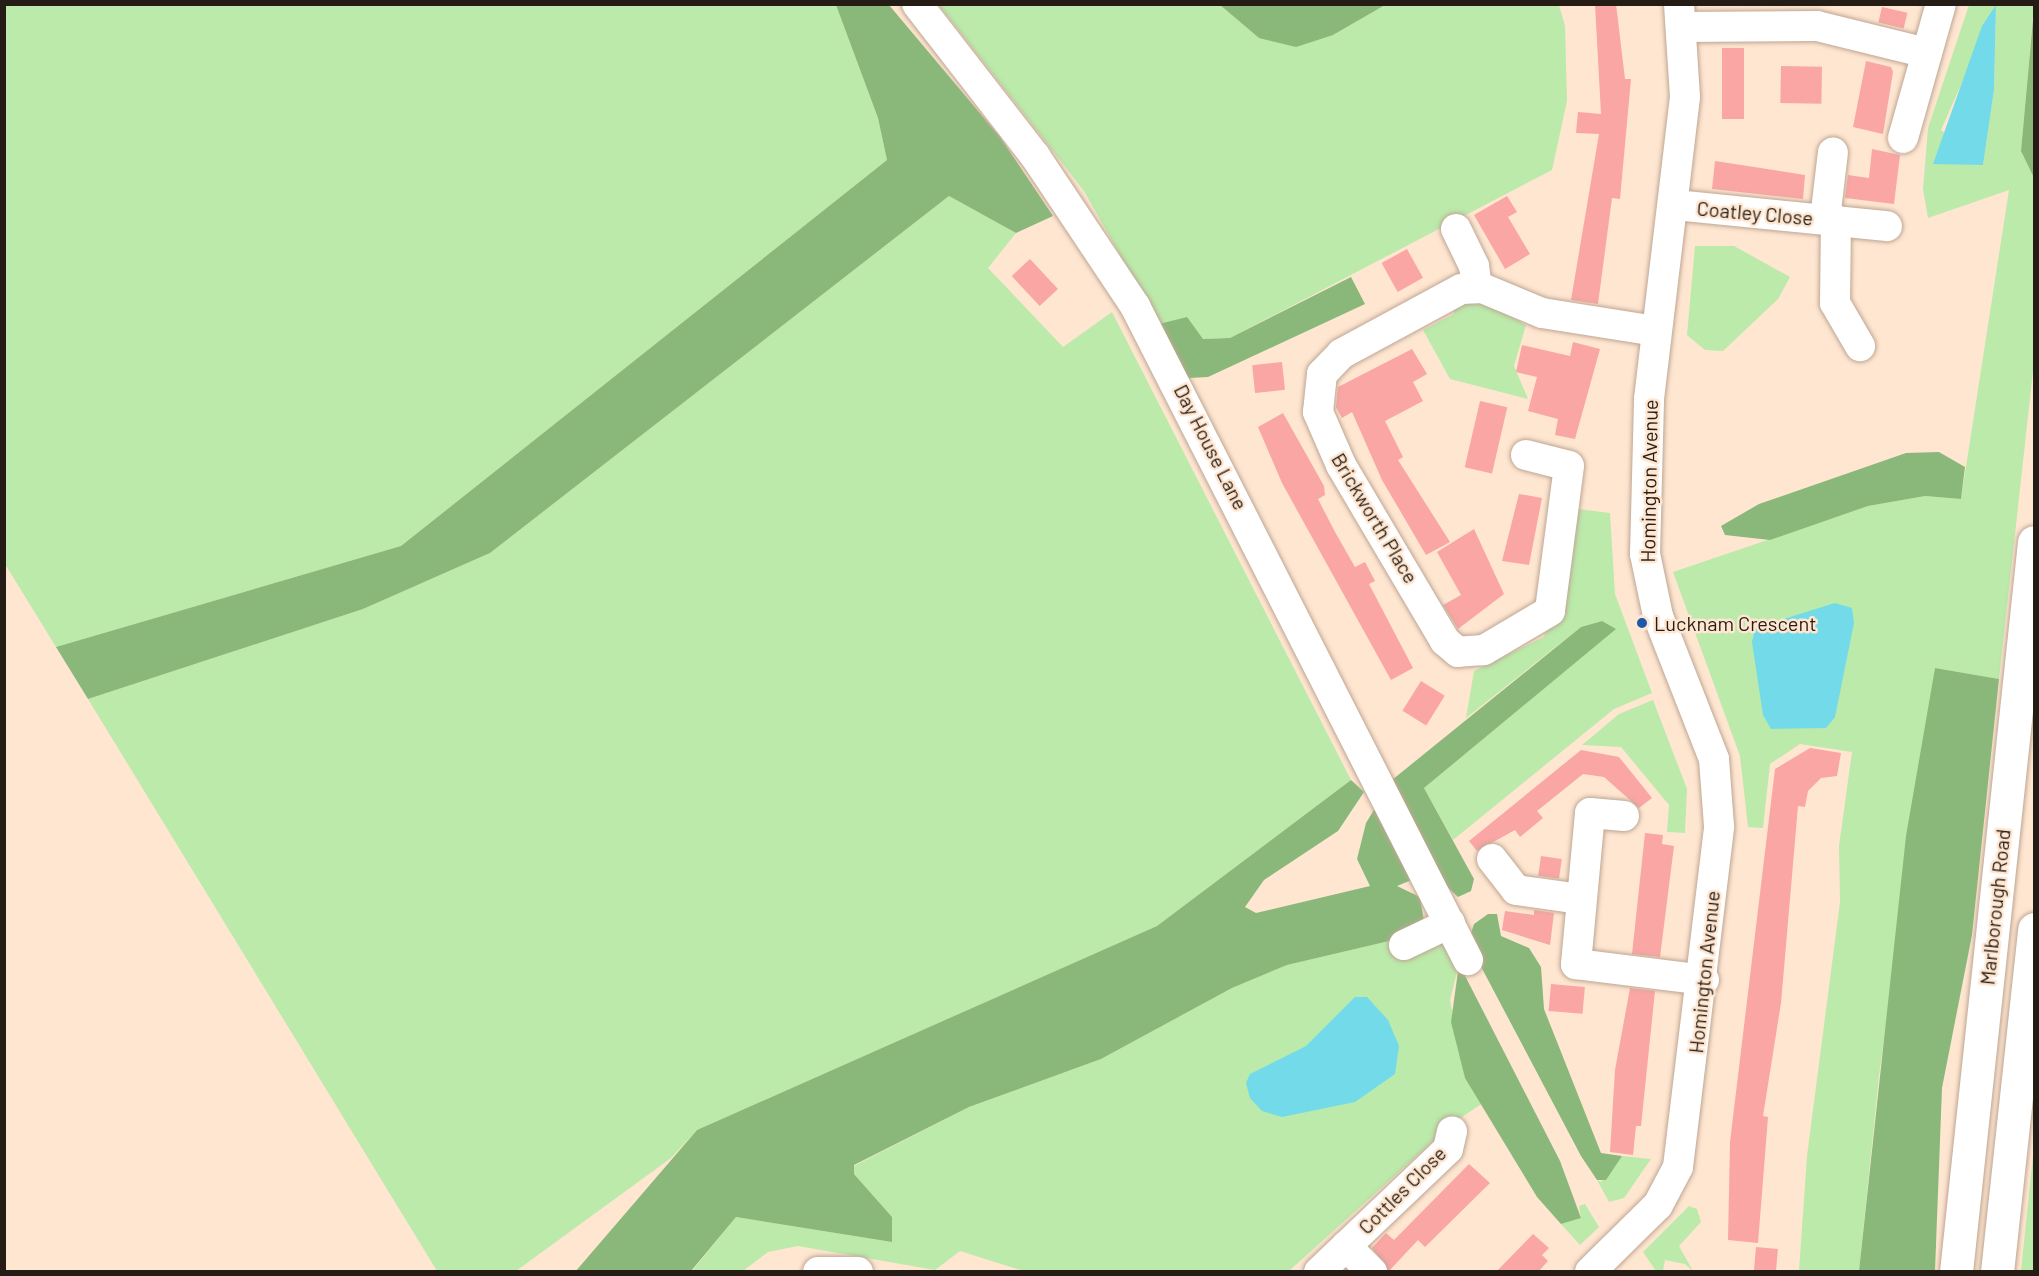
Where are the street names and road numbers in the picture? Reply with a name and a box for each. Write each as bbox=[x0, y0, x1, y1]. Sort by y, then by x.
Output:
street label: Coatley Close bbox=[1696, 196, 1814, 230]
street label: Day House Lane bbox=[1169, 380, 1253, 514]
street label: Homington Avenue bbox=[1636, 399, 1662, 563]
street label: Brickworth Place bbox=[1327, 449, 1423, 587]
street label: Marlborough Road bbox=[1975, 828, 2015, 986]
street label: Homington Avenue bbox=[1684, 890, 1724, 1054]
street label: Cottles Close bbox=[1353, 1141, 1451, 1239]

